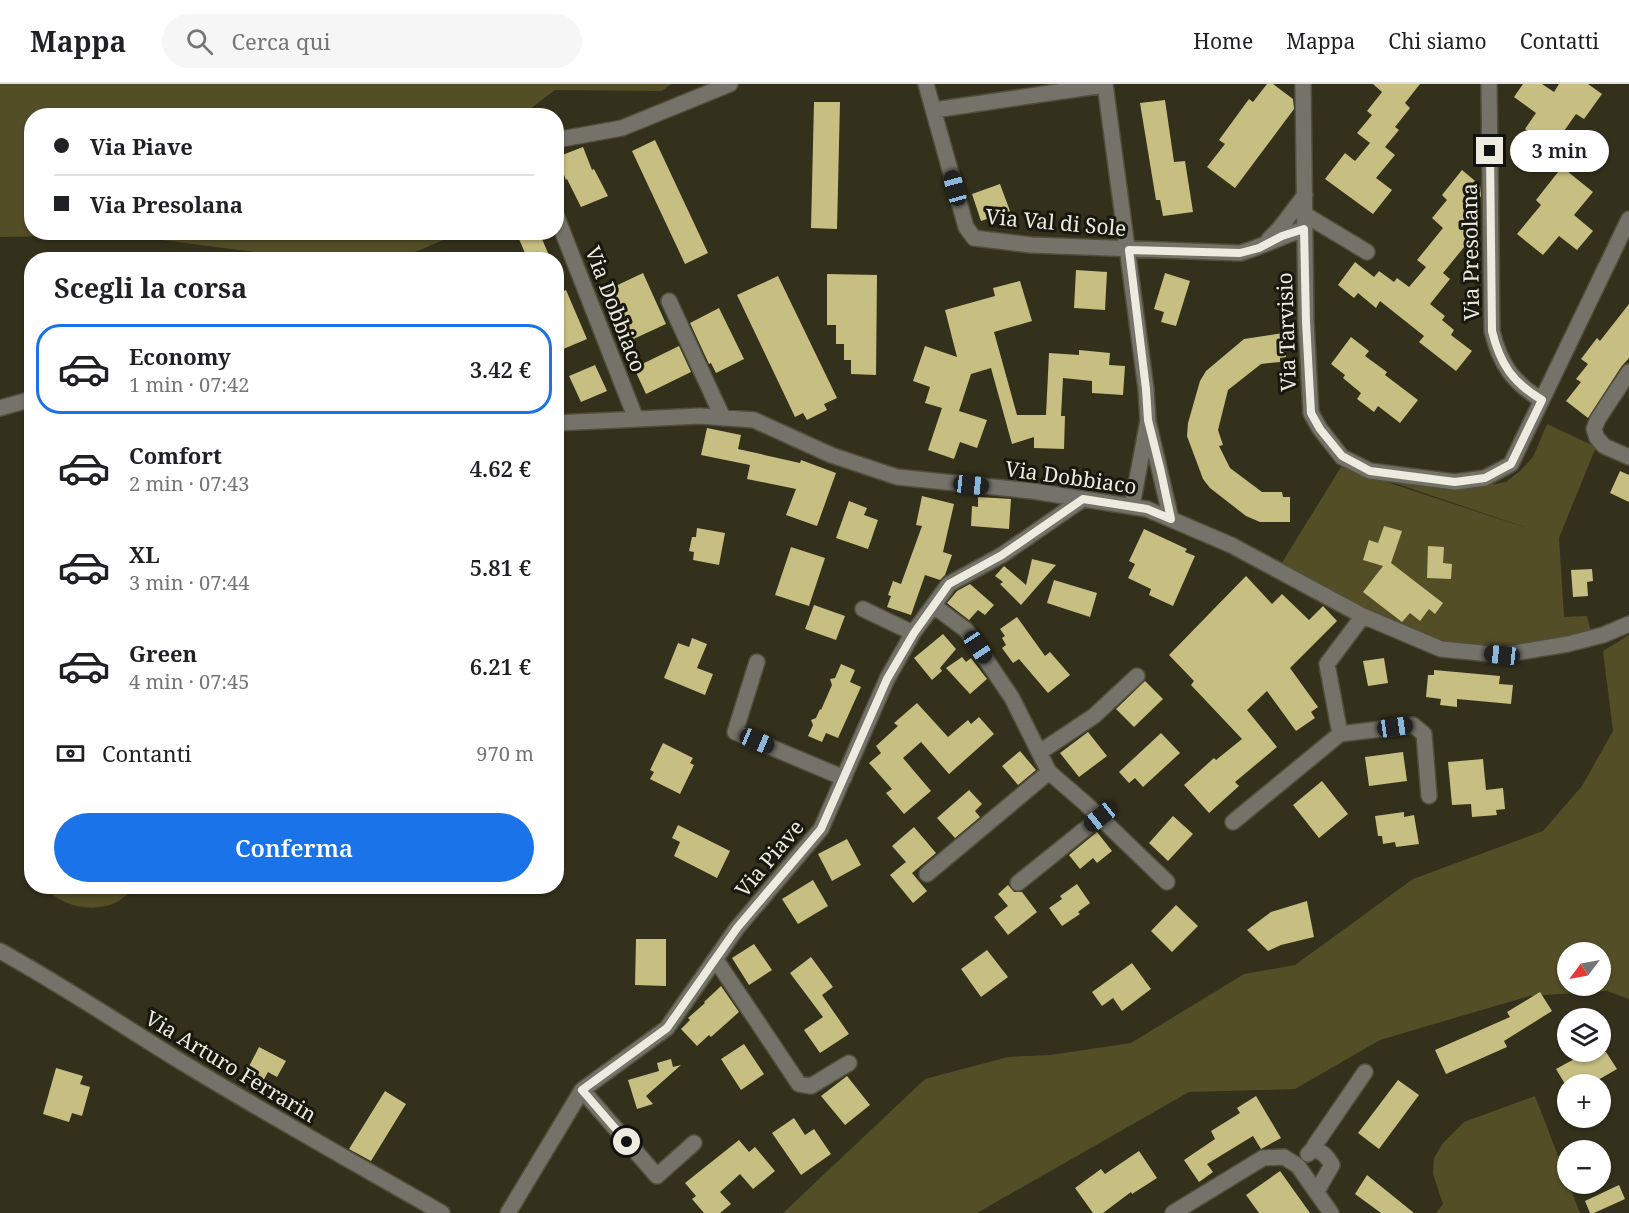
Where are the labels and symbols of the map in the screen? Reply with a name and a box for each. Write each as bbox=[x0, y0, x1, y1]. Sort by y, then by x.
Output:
callout: 3 min bbox=[1511, 130, 1610, 172]
route end bbox=[1476, 137, 1503, 164]
car bbox=[942, 168, 968, 208]
street label: Via Presolana bbox=[1455, 183, 1485, 321]
street label: Via Val di Sole bbox=[984, 202, 1128, 242]
street label: Via Dobbiaco bbox=[579, 242, 653, 376]
street label: Via Tarvisio bbox=[1270, 272, 1302, 392]
street label: Via Dobbiaco bbox=[1004, 454, 1138, 500]
car bbox=[952, 474, 990, 496]
car bbox=[960, 627, 996, 667]
car bbox=[1483, 644, 1521, 666]
car bbox=[1376, 716, 1414, 738]
car bbox=[737, 726, 777, 756]
car bbox=[1080, 799, 1120, 835]
street label: Via Piave bbox=[728, 813, 810, 903]
north arrow bbox=[1557, 942, 1611, 996]
street label: Via Arturo Ferrarin bbox=[140, 1004, 322, 1128]
route start bbox=[613, 1128, 640, 1155]

